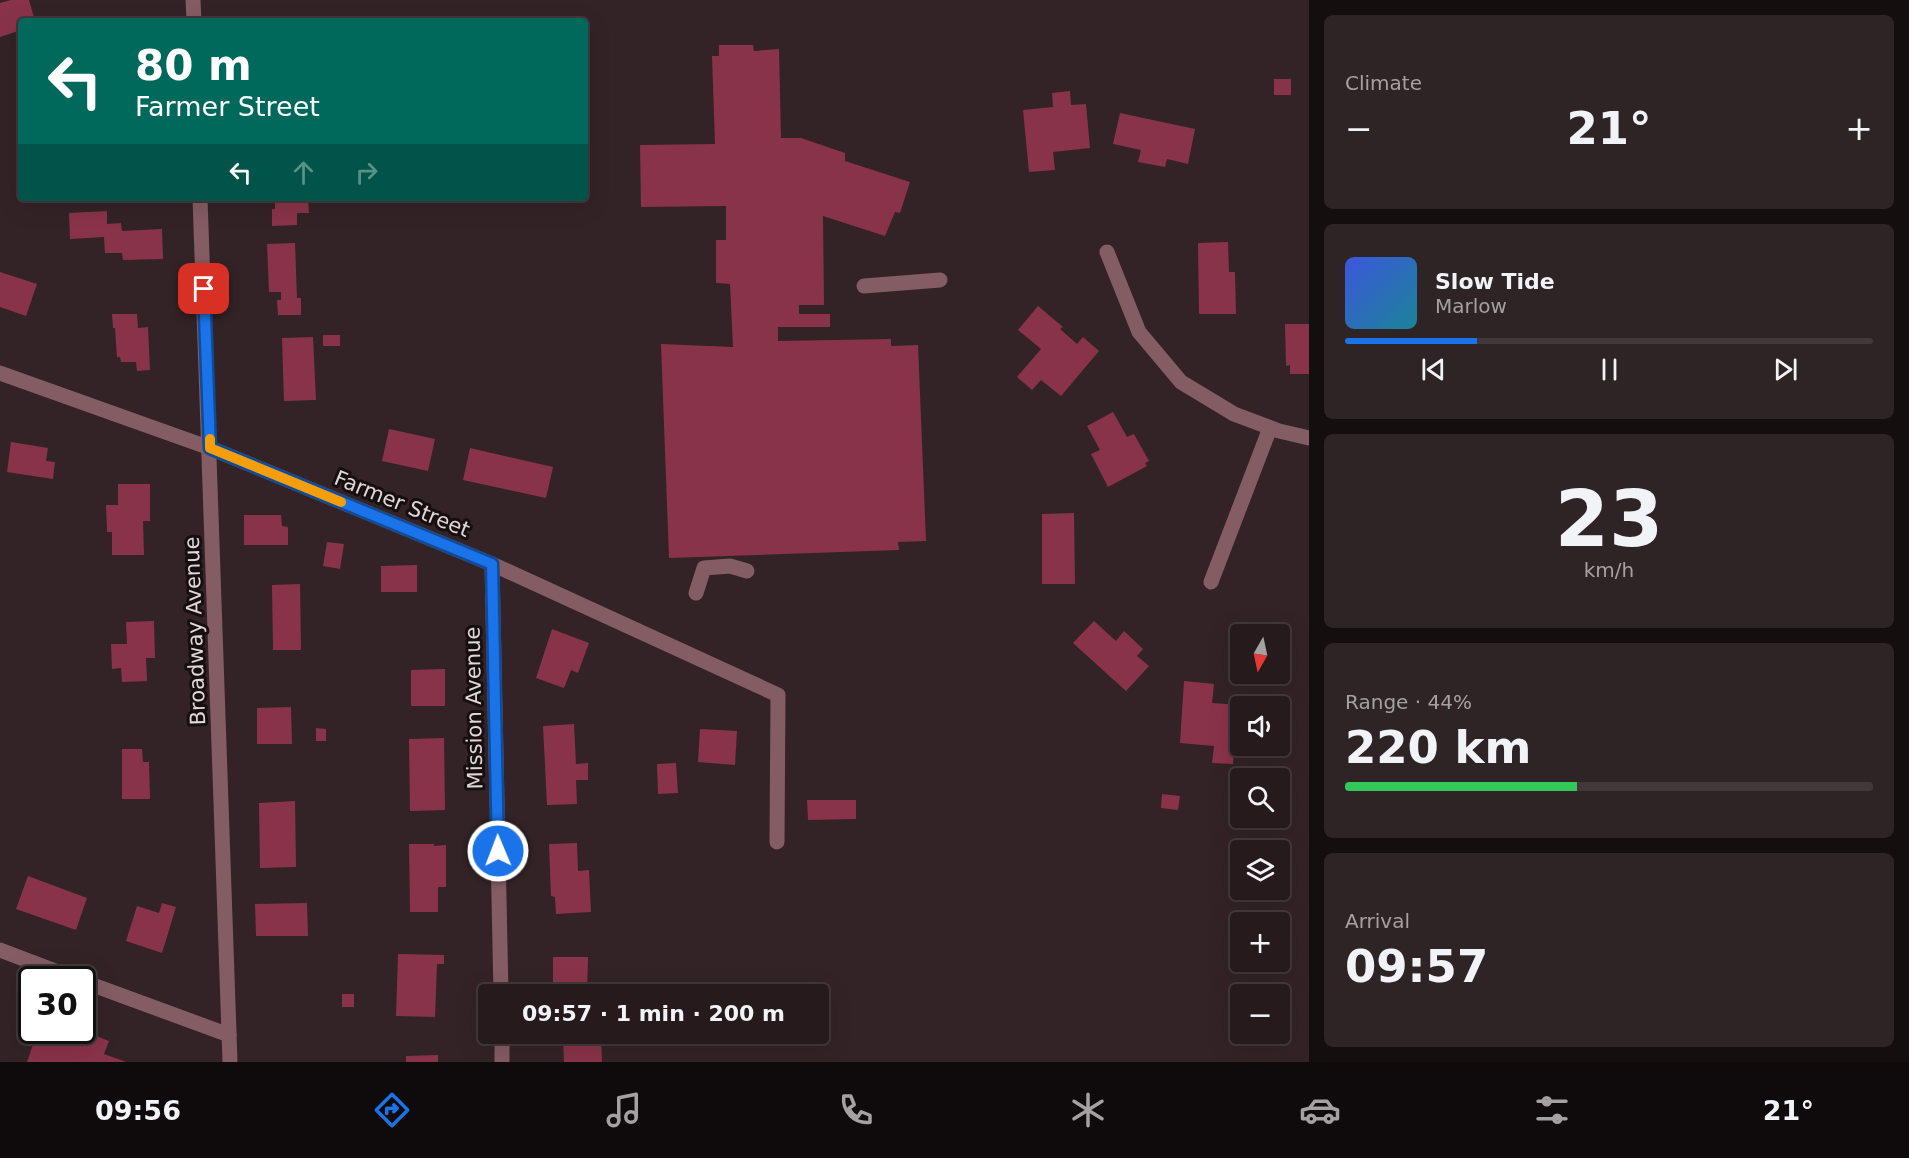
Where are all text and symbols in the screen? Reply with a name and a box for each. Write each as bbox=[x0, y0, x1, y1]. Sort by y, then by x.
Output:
text: 80 m bbox=[135, 41, 252, 90]
icon: left bbox=[36, 42, 114, 120]
text: Climate bbox=[1345, 71, 1422, 95]
text: Farmer Street bbox=[135, 91, 320, 122]
text: 21° bbox=[1566, 102, 1652, 155]
text: − bbox=[1345, 109, 1373, 148]
text: + bbox=[1845, 109, 1873, 148]
icon: left bbox=[224, 156, 257, 189]
icon: ahead bbox=[287, 156, 320, 189]
icon: right bbox=[350, 156, 383, 189]
pin bbox=[178, 263, 229, 314]
text: Slow Tide bbox=[1435, 269, 1555, 294]
icon: arrive bbox=[187, 272, 220, 305]
text: Marlow bbox=[1435, 294, 1507, 318]
icon: previous bbox=[1417, 353, 1450, 386]
icon: pause bbox=[1593, 353, 1626, 386]
icon: next bbox=[1769, 353, 1802, 386]
street label: Farmer Street bbox=[331, 466, 473, 542]
text: 23 bbox=[1555, 474, 1663, 564]
street label: Broadway Avenue bbox=[180, 536, 210, 726]
text: km/h bbox=[1584, 558, 1634, 582]
north arrow bbox=[1230, 624, 1290, 684]
map controls bbox=[1230, 624, 1290, 1044]
street label: Mission Avenue bbox=[461, 627, 487, 789]
text: Range · 44% bbox=[1345, 690, 1472, 714]
button: sound bbox=[1230, 696, 1290, 756]
text: 220 km bbox=[1345, 721, 1531, 774]
button: search bbox=[1230, 768, 1290, 828]
position arrow bbox=[466, 819, 530, 883]
button: layers bbox=[1230, 840, 1290, 900]
text: Arrival bbox=[1345, 909, 1410, 933]
button: + bbox=[1230, 912, 1290, 972]
text: 09:57 bbox=[1345, 940, 1488, 993]
speed limit sign: 30 bbox=[18, 966, 96, 1044]
button: − bbox=[1230, 984, 1290, 1044]
text: 09:57 · 1 min · 200 m bbox=[522, 1001, 785, 1026]
icon: directions bbox=[371, 1089, 413, 1131]
icon: music bbox=[603, 1089, 645, 1131]
icon: phone bbox=[835, 1089, 877, 1131]
icon: climate bbox=[1067, 1089, 1109, 1131]
icon: car bbox=[1299, 1089, 1341, 1131]
icon: filters bbox=[1531, 1089, 1573, 1131]
text: 09:56 bbox=[95, 1095, 181, 1126]
text: 21° bbox=[1763, 1095, 1814, 1126]

